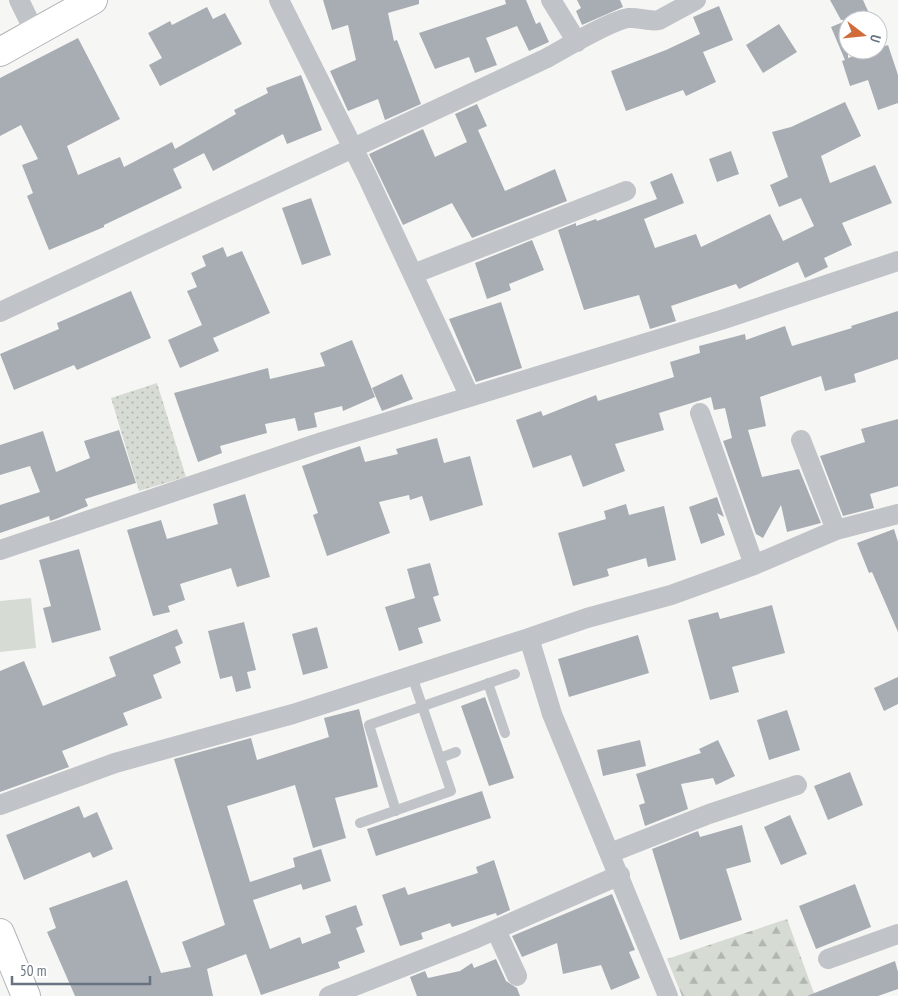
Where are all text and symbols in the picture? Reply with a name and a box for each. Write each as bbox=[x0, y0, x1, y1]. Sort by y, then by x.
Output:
north arrow bbox=[838, 10, 888, 60]
text: U bbox=[866, 33, 885, 45]
scale bar bbox=[12, 954, 150, 986]
text: 50 m bbox=[20, 961, 46, 980]

